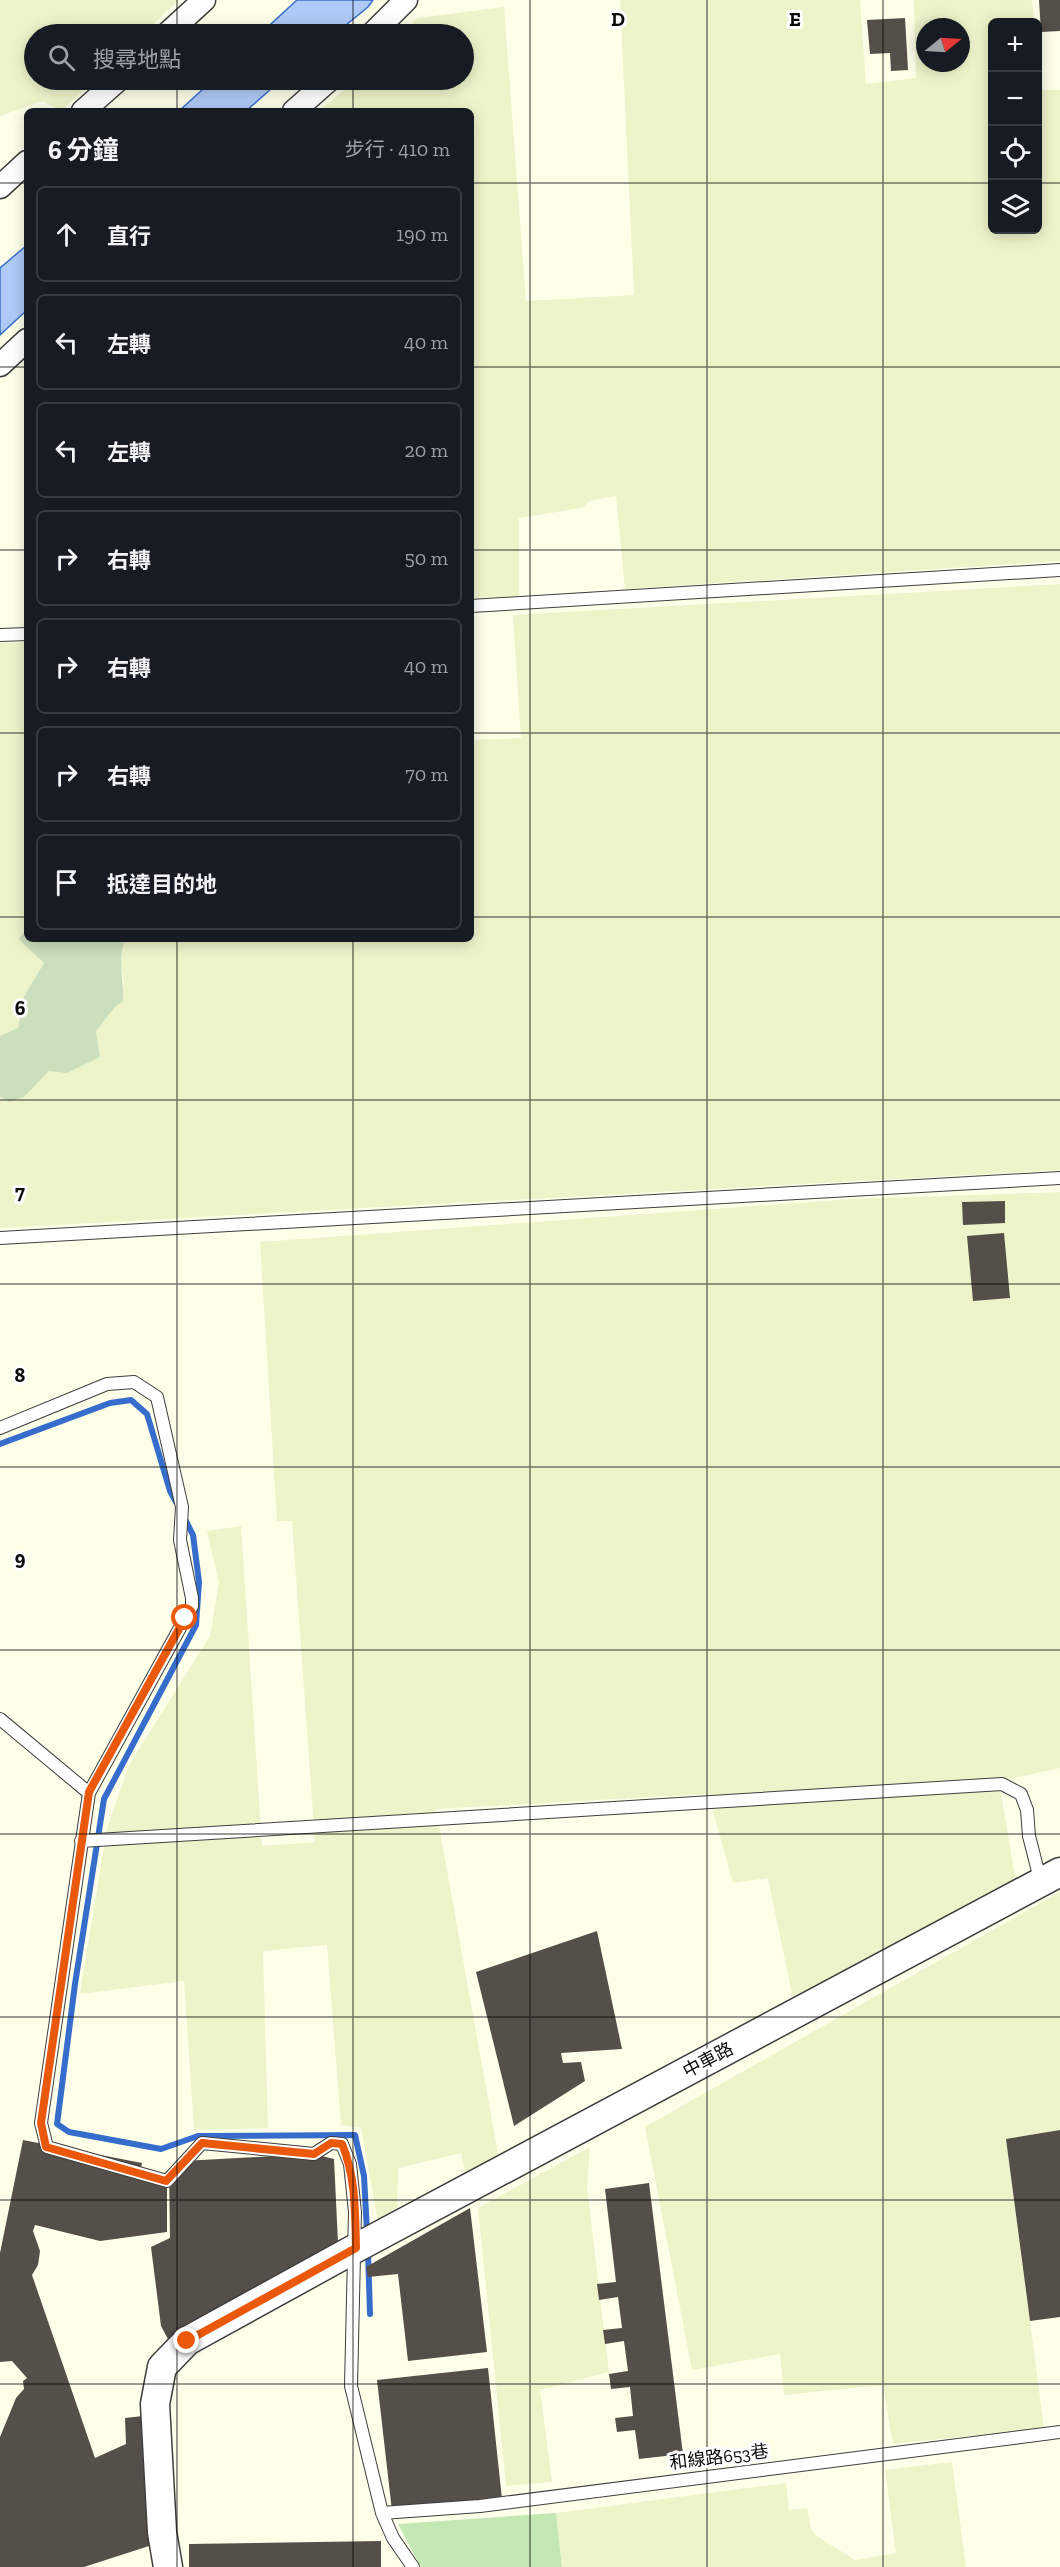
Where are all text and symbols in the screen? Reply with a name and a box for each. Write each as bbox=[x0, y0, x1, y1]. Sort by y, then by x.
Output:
text: D bbox=[611, 7, 625, 31]
text: E bbox=[789, 7, 801, 31]
north arrow bbox=[916, 18, 970, 72]
map controls bbox=[988, 18, 1042, 234]
button: + bbox=[988, 18, 1042, 72]
search box bbox=[24, 24, 474, 90]
icon: search bbox=[45, 41, 78, 74]
text: 搜尋地點 bbox=[93, 46, 181, 73]
button: − bbox=[988, 72, 1042, 126]
button: locate bbox=[988, 126, 1042, 180]
text: 6 分鐘 bbox=[48, 134, 119, 166]
text: 步行 · 410 m bbox=[345, 137, 450, 161]
button: layers bbox=[988, 180, 1042, 234]
icon: ahead bbox=[50, 218, 83, 251]
text: 190 m bbox=[396, 222, 448, 246]
text: 直行 bbox=[107, 223, 151, 250]
icon: left bbox=[50, 326, 83, 359]
text: 40 m bbox=[404, 330, 448, 354]
text: 左轉 bbox=[107, 331, 151, 358]
icon: left bbox=[50, 434, 83, 467]
text: 20 m bbox=[404, 438, 448, 462]
text: 左轉 bbox=[107, 439, 151, 466]
icon: right bbox=[50, 542, 83, 575]
text: 50 m bbox=[404, 546, 448, 570]
text: 右轉 bbox=[107, 547, 151, 574]
icon: right bbox=[50, 650, 83, 683]
text: 40 m bbox=[404, 654, 448, 678]
text: 右轉 bbox=[107, 655, 151, 682]
icon: right bbox=[50, 758, 83, 791]
text: 70 m bbox=[405, 762, 448, 786]
text: 右轉 bbox=[107, 763, 151, 790]
icon: arrive bbox=[50, 866, 83, 899]
text: 抵達目的地 bbox=[107, 871, 217, 898]
text: 6 bbox=[15, 996, 26, 1020]
text: 7 bbox=[15, 1180, 25, 1204]
text: 8 bbox=[15, 1363, 26, 1387]
text: 9 bbox=[15, 1546, 26, 1570]
route start bbox=[171, 1604, 197, 1630]
street label: 中車路 bbox=[679, 2038, 737, 2082]
route end bbox=[173, 2327, 199, 2353]
street label: 和線路653巷 bbox=[668, 2440, 770, 2474]

